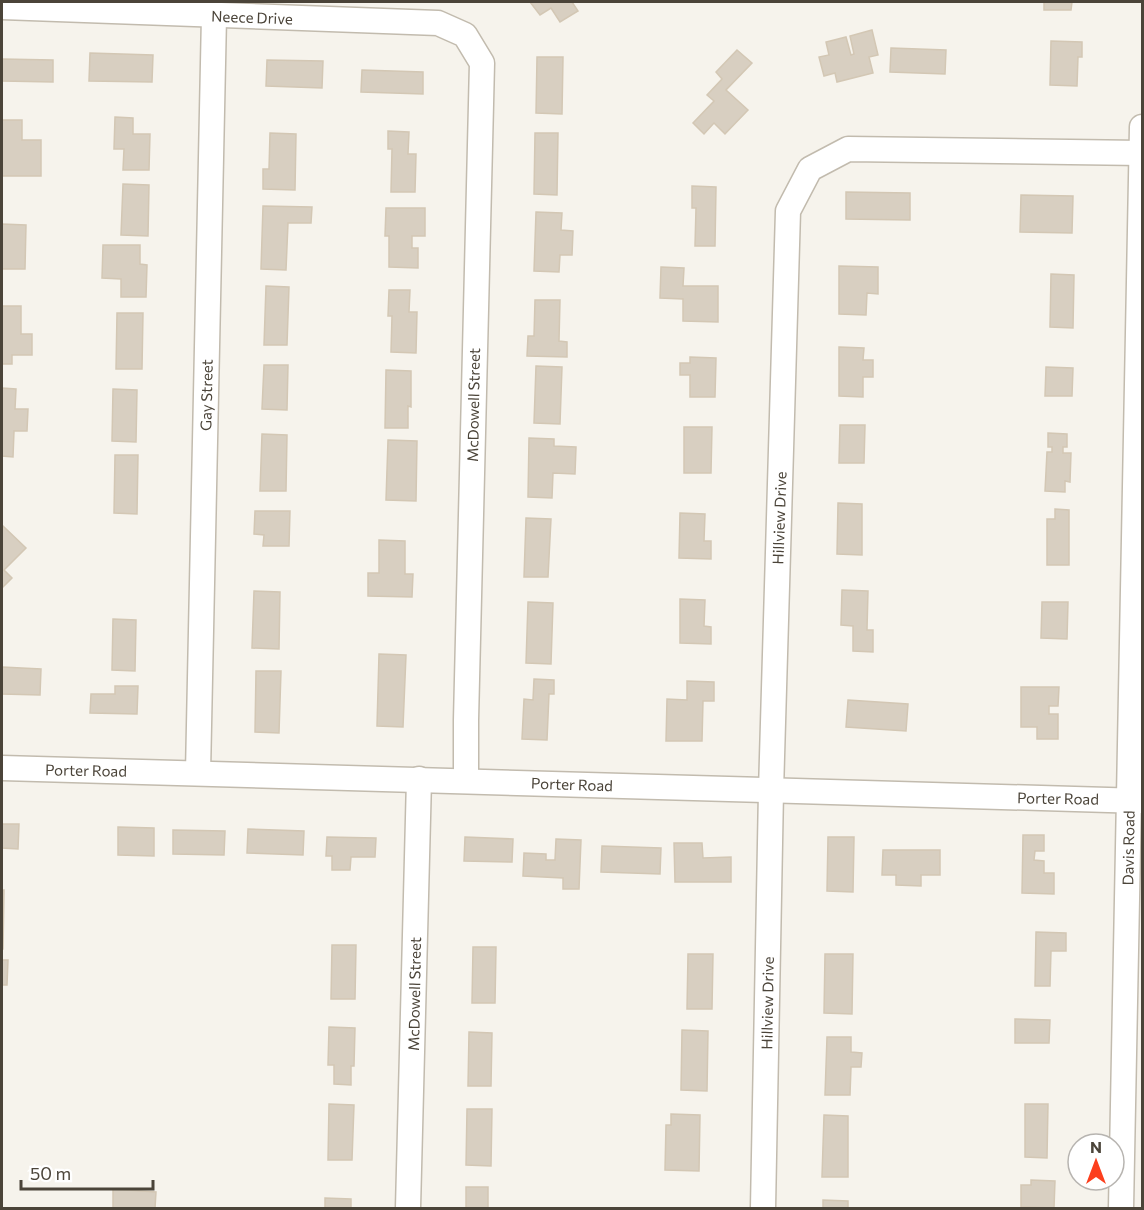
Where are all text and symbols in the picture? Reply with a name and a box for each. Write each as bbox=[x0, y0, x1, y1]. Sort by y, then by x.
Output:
street label: Neece Drive bbox=[211, 7, 293, 27]
street label: McDowell Street bbox=[463, 348, 483, 462]
street label: Gay Street bbox=[196, 359, 216, 431]
street label: Hillview Drive bbox=[768, 471, 790, 565]
street label: Porter Road bbox=[45, 760, 127, 780]
street label: Porter Road bbox=[531, 774, 613, 794]
street label: Porter Road bbox=[1017, 788, 1099, 808]
street label: Davis Road bbox=[1118, 810, 1138, 886]
street label: McDowell Street bbox=[404, 937, 424, 1051]
street label: Hillview Drive bbox=[757, 956, 777, 1050]
north arrow bbox=[1066, 1132, 1126, 1192]
text: N bbox=[1090, 1137, 1102, 1156]
scale bar bbox=[21, 1153, 153, 1191]
text: 50 m bbox=[30, 1162, 71, 1184]

